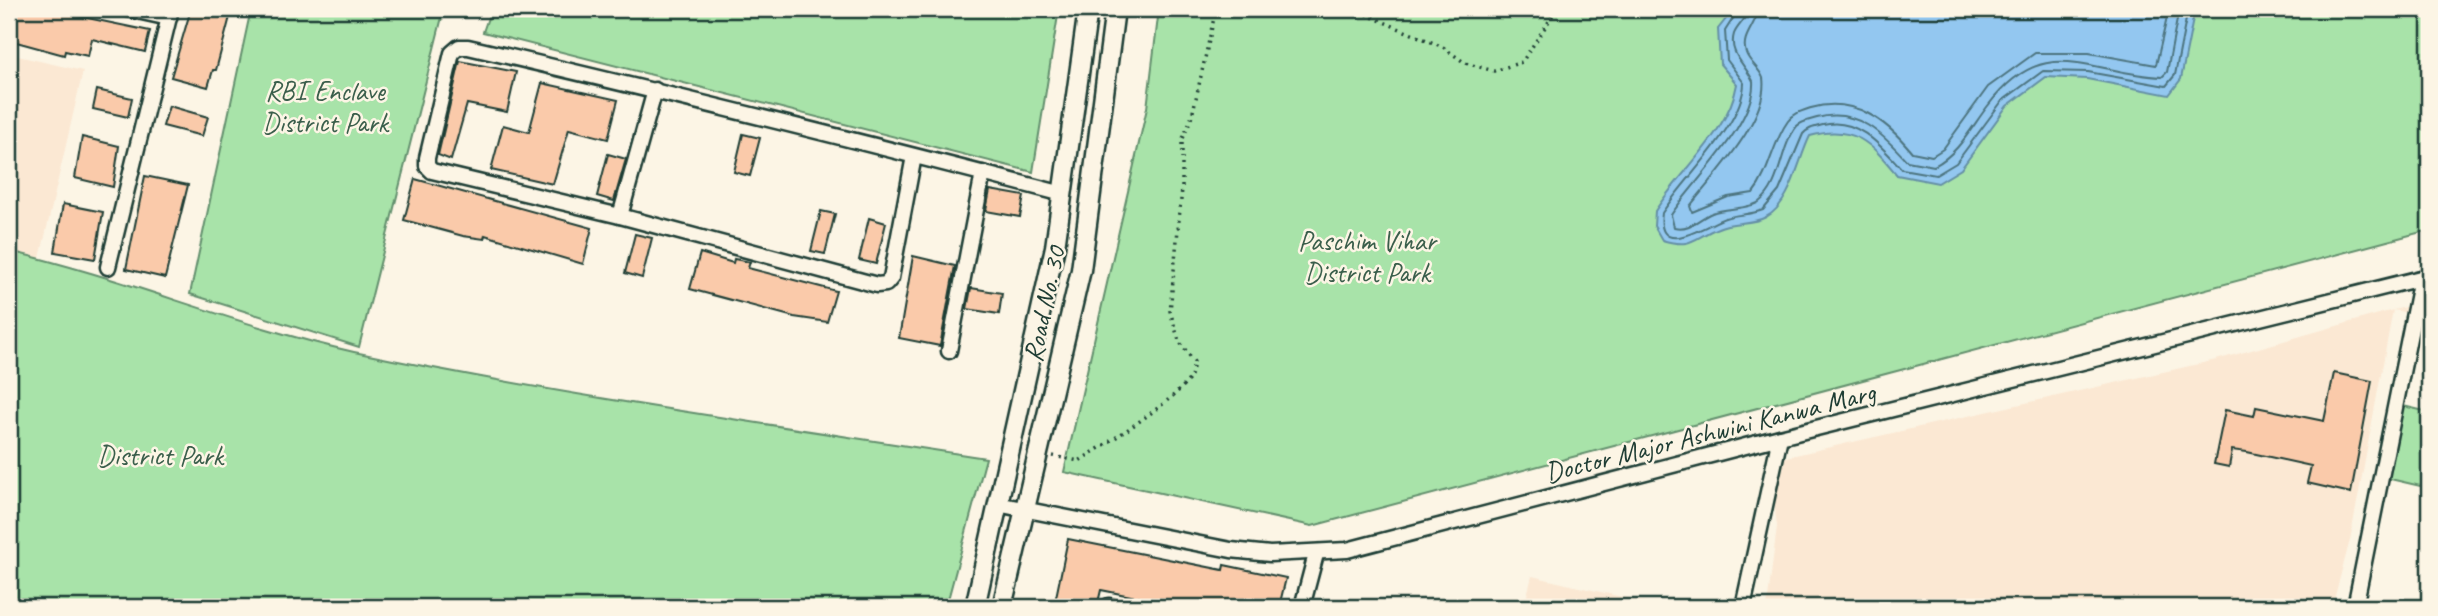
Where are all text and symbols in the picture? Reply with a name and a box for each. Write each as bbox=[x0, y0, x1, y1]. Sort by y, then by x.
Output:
park label: RBI Enclave District Park bbox=[262, 73, 391, 140]
park label: Paschim Vihar District Park bbox=[1298, 223, 1438, 290]
street label: Road No. 30 bbox=[1015, 241, 1074, 365]
street label: Doctor Major Ashwini Kanwa Marg bbox=[1541, 374, 1880, 490]
park label: District Park bbox=[97, 438, 226, 473]

